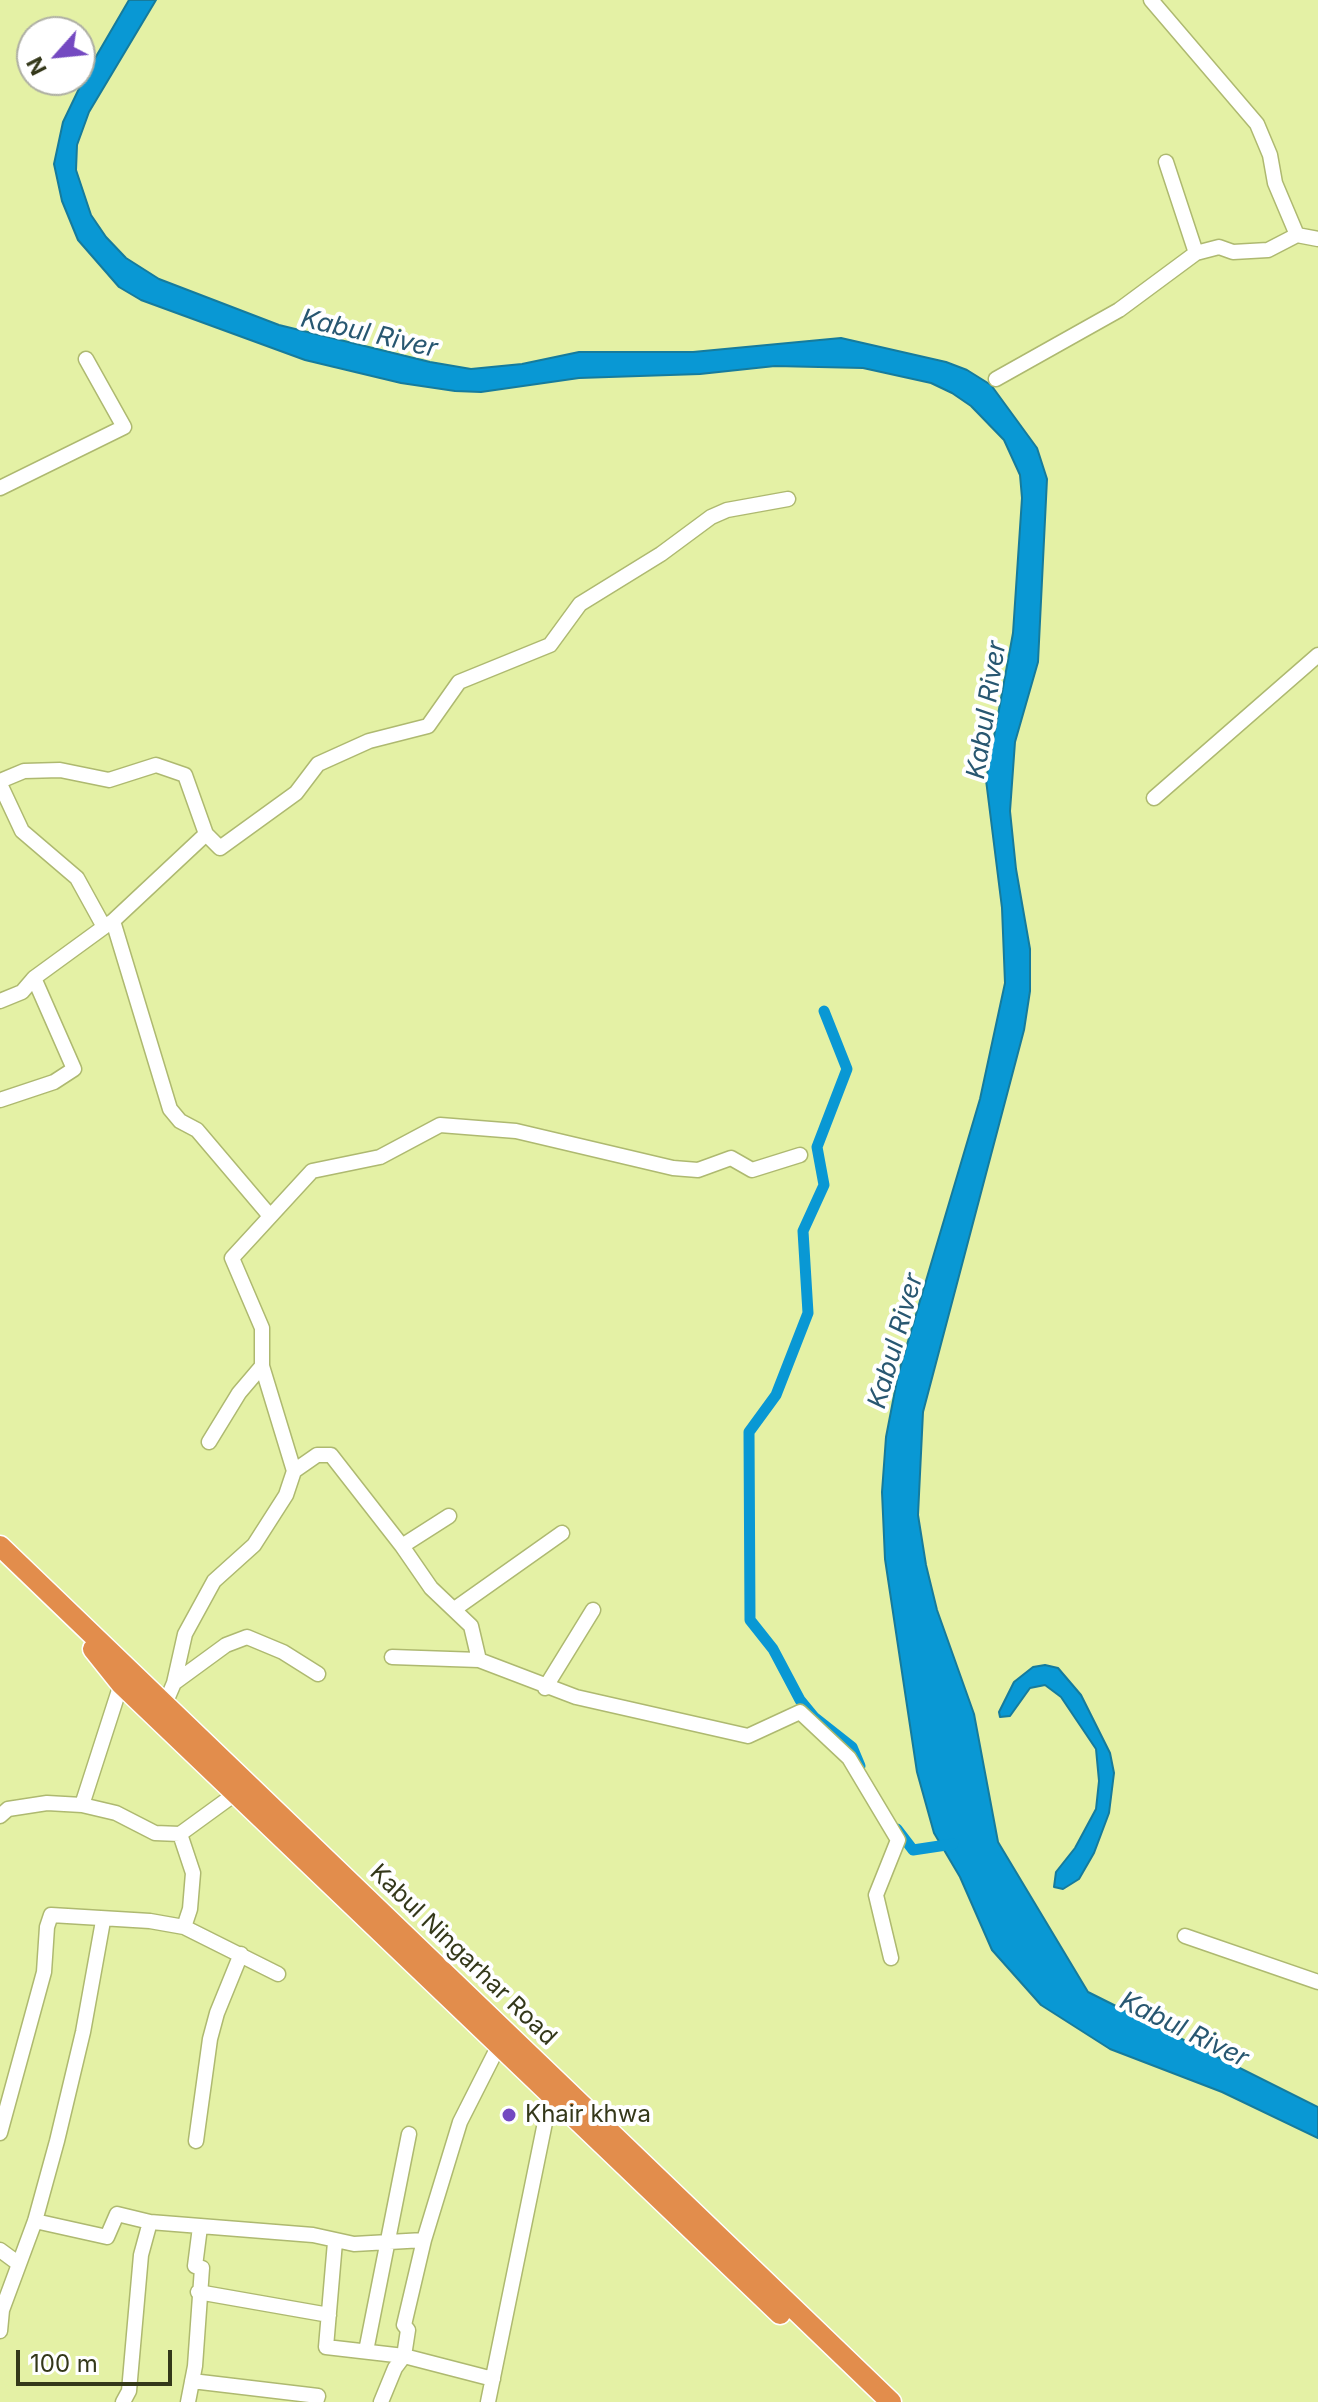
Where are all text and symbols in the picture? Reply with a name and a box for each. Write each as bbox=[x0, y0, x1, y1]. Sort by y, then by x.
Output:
north arrow bbox=[16, 16, 96, 96]
text: N bbox=[21, 53, 52, 79]
water label: Kabul River bbox=[298, 303, 440, 365]
water label: Kabul River bbox=[961, 639, 1013, 781]
water label: Kabul River bbox=[862, 1270, 930, 1412]
street label: Kabul Ningarhar Road bbox=[364, 1858, 562, 2052]
water label: Kabul River bbox=[1115, 1985, 1253, 2075]
place label: Khair khwa bbox=[525, 2101, 651, 2129]
marker: Khair khwa bbox=[500, 2106, 518, 2124]
scale bar bbox=[20, 2334, 176, 2384]
text: 100 m bbox=[30, 2349, 98, 2378]

